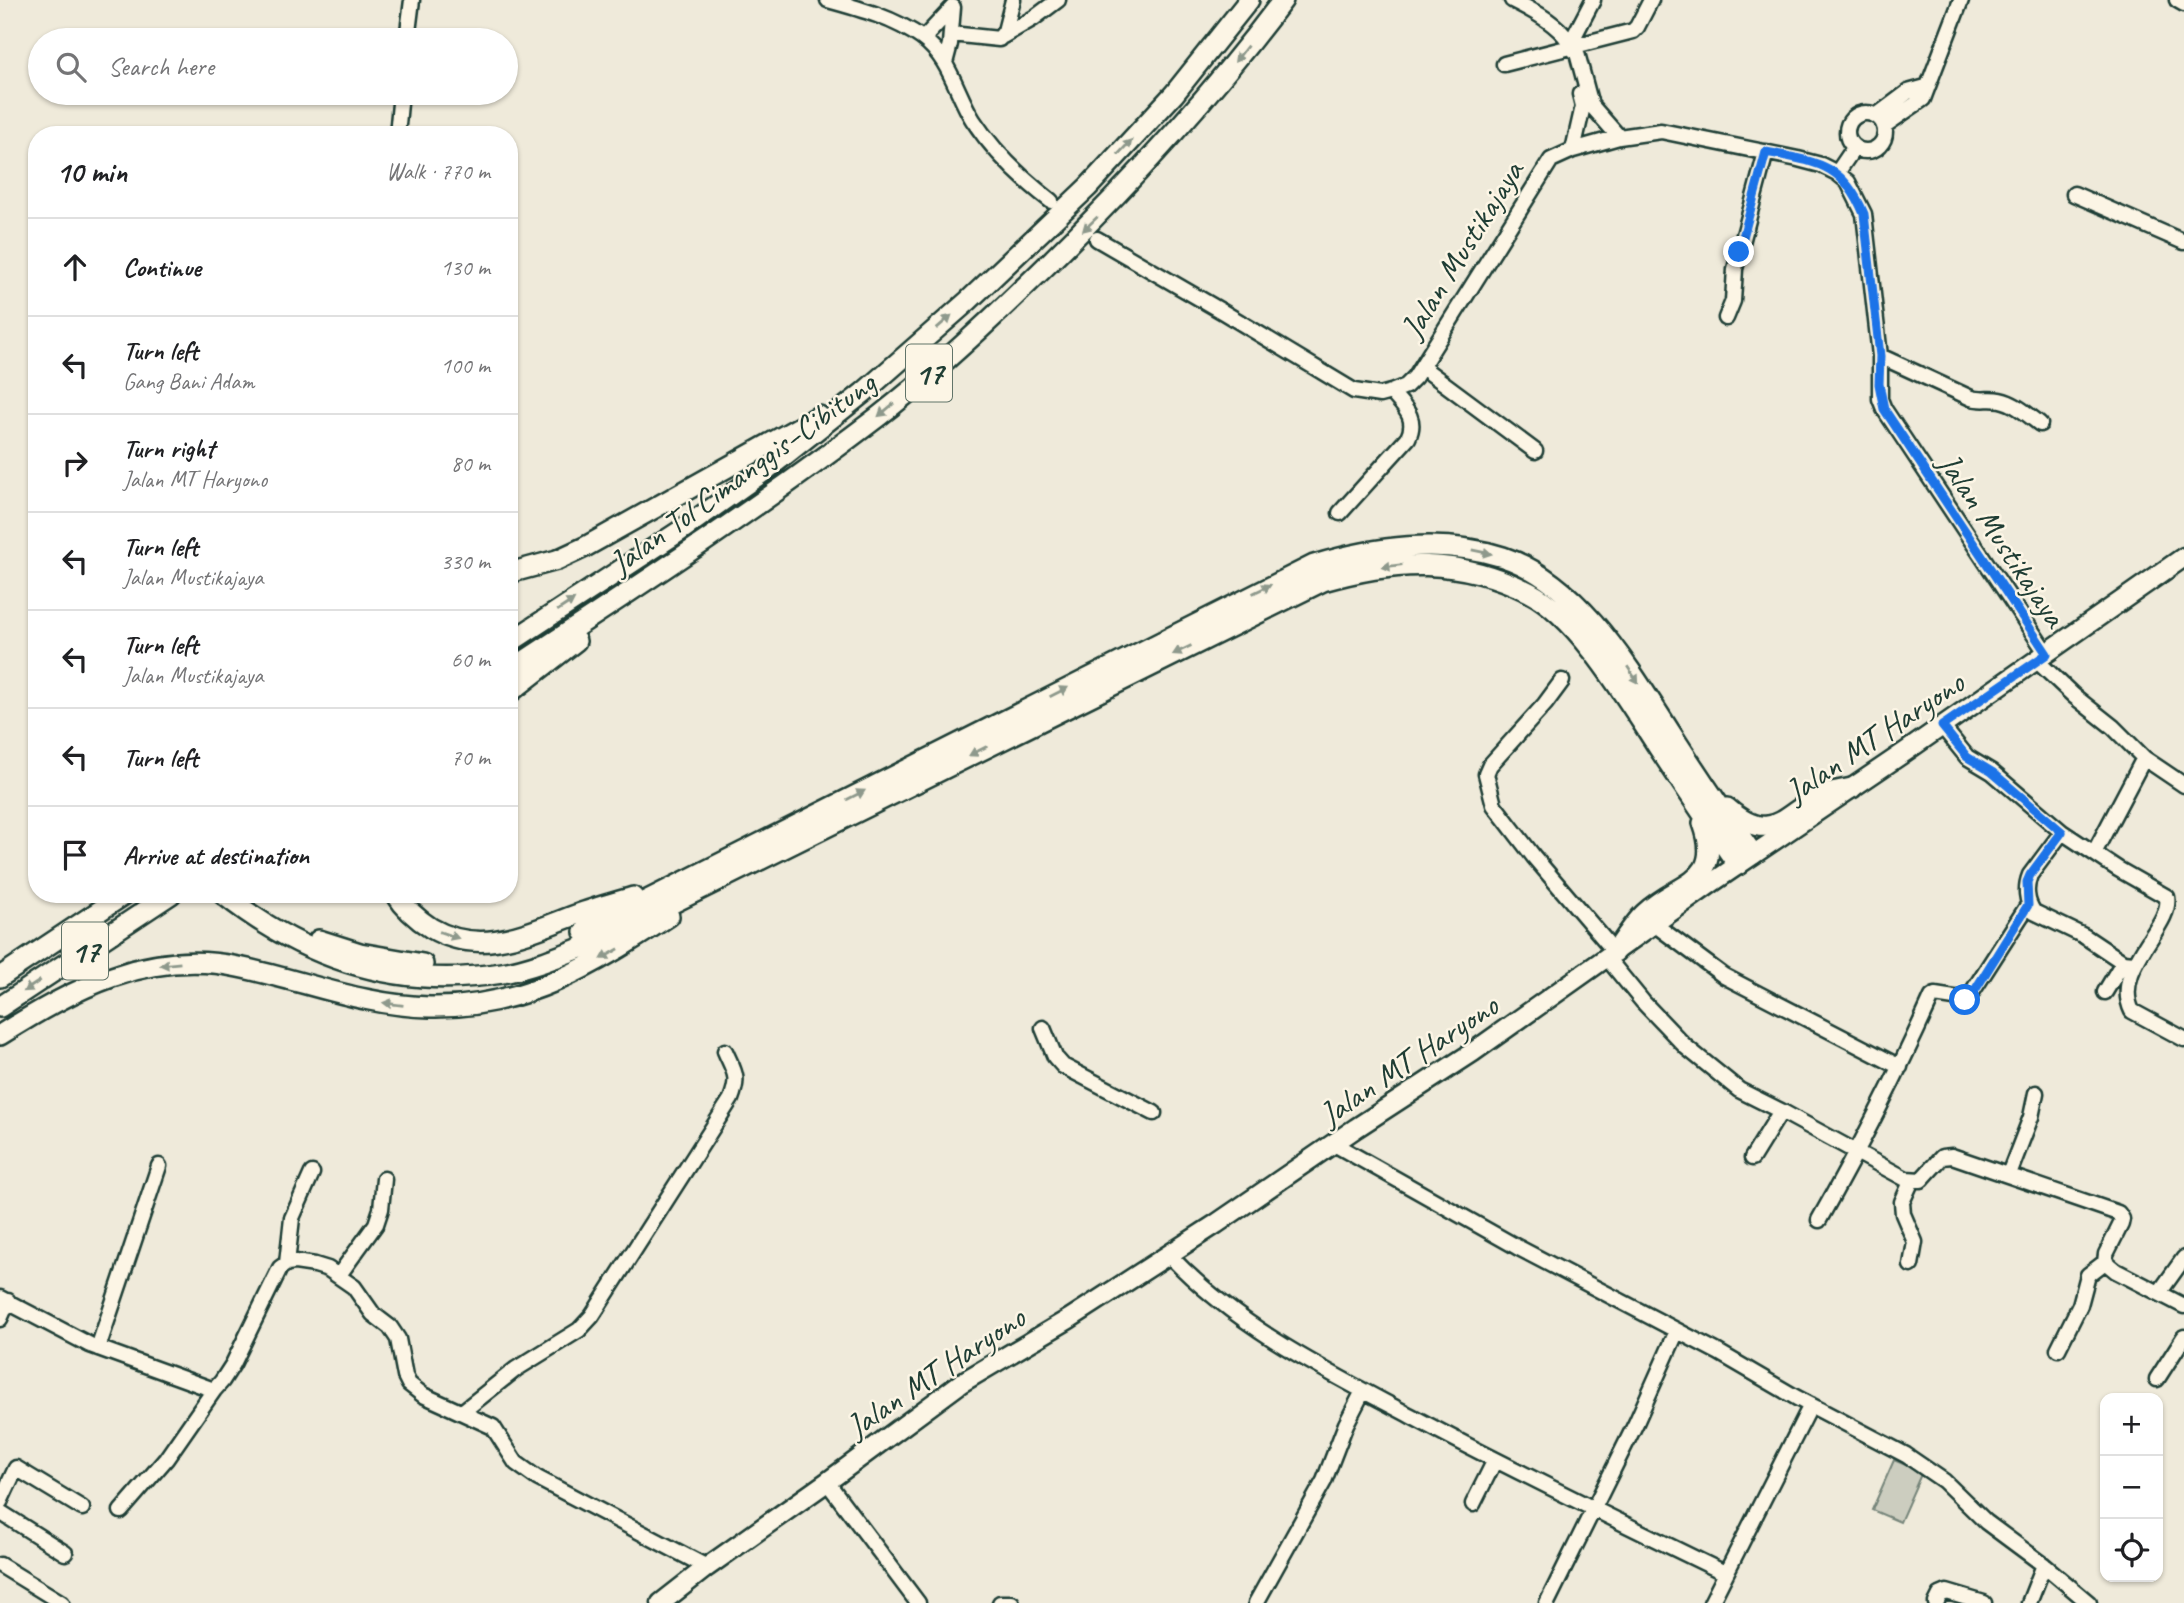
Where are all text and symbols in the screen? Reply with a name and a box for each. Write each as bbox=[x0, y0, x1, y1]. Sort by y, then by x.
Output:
search box bbox=[28, 28, 518, 105]
one-way arrow bbox=[1233, 44, 1248, 62]
icon: search bbox=[52, 48, 90, 86]
text: Search here bbox=[108, 50, 214, 83]
one-way arrow bbox=[1117, 138, 1133, 156]
street label: Jalan Mustikajaya bbox=[1390, 151, 1534, 348]
text: 10 min bbox=[56, 153, 127, 191]
text: Walk · 770 m bbox=[386, 157, 490, 186]
one-way arrow bbox=[1082, 215, 1099, 231]
route end bbox=[1723, 236, 1754, 267]
icon: ahead bbox=[56, 248, 94, 286]
text: Continue bbox=[123, 251, 201, 284]
text: 130 m bbox=[441, 253, 490, 282]
one-way arrow bbox=[935, 314, 953, 330]
text: Turn left bbox=[123, 334, 198, 367]
road number: 17 bbox=[906, 344, 952, 402]
icon: left bbox=[56, 346, 94, 384]
text: 100 m bbox=[441, 351, 490, 380]
street label: Jalan Tol Cimanggis–Cibitung bbox=[599, 361, 885, 585]
text: Gang Bani Adam bbox=[123, 367, 254, 396]
one-way arrow bbox=[877, 402, 894, 417]
text: Turn right bbox=[123, 432, 214, 465]
street label: Jalan Mustikajaya bbox=[1927, 443, 2077, 637]
icon: right bbox=[56, 444, 94, 482]
text: 80 m bbox=[451, 449, 490, 478]
text: Jalan MT Haryono bbox=[123, 465, 267, 494]
text: Turn left bbox=[123, 530, 198, 563]
icon: left bbox=[56, 542, 94, 580]
text: 330 m bbox=[441, 547, 490, 576]
one-way arrow bbox=[1471, 547, 1493, 558]
one-way arrow bbox=[1381, 561, 1403, 572]
text: Jalan Mustikajaya bbox=[123, 563, 263, 592]
one-way arrow bbox=[1252, 584, 1272, 595]
one-way arrow bbox=[557, 599, 576, 612]
text: Turn left bbox=[123, 628, 198, 661]
icon: left bbox=[56, 640, 94, 678]
text: 60 m bbox=[451, 645, 490, 674]
one-way arrow bbox=[1172, 645, 1192, 656]
text: Jalan Mustikajaya bbox=[123, 661, 263, 690]
street label: Jalan MT Haryono bbox=[1775, 661, 1973, 813]
one-way arrow bbox=[1626, 666, 1640, 684]
one-way arrow bbox=[1049, 686, 1069, 697]
icon: left bbox=[56, 738, 94, 776]
text: Turn left bbox=[123, 741, 198, 774]
text: 70 m bbox=[451, 743, 490, 772]
one-way arrow bbox=[968, 746, 988, 757]
one-way arrow bbox=[847, 789, 867, 801]
icon: arrive bbox=[56, 836, 94, 874]
text: Arrive at destination bbox=[123, 839, 309, 872]
road number: 17 bbox=[62, 922, 108, 980]
one-way arrow bbox=[438, 930, 459, 941]
one-way arrow bbox=[600, 948, 619, 961]
one-way arrow bbox=[159, 959, 181, 970]
one-way arrow bbox=[23, 979, 41, 993]
street label: Jalan MT Haryono bbox=[1309, 984, 1507, 1136]
route start bbox=[1949, 984, 1980, 1015]
one-way arrow bbox=[382, 998, 404, 1009]
street label: Jalan MT Haryono bbox=[836, 1296, 1034, 1448]
map controls bbox=[2100, 1393, 2163, 1582]
button: + bbox=[2100, 1393, 2163, 1456]
button: − bbox=[2100, 1456, 2163, 1519]
button: locate bbox=[2100, 1519, 2163, 1582]

